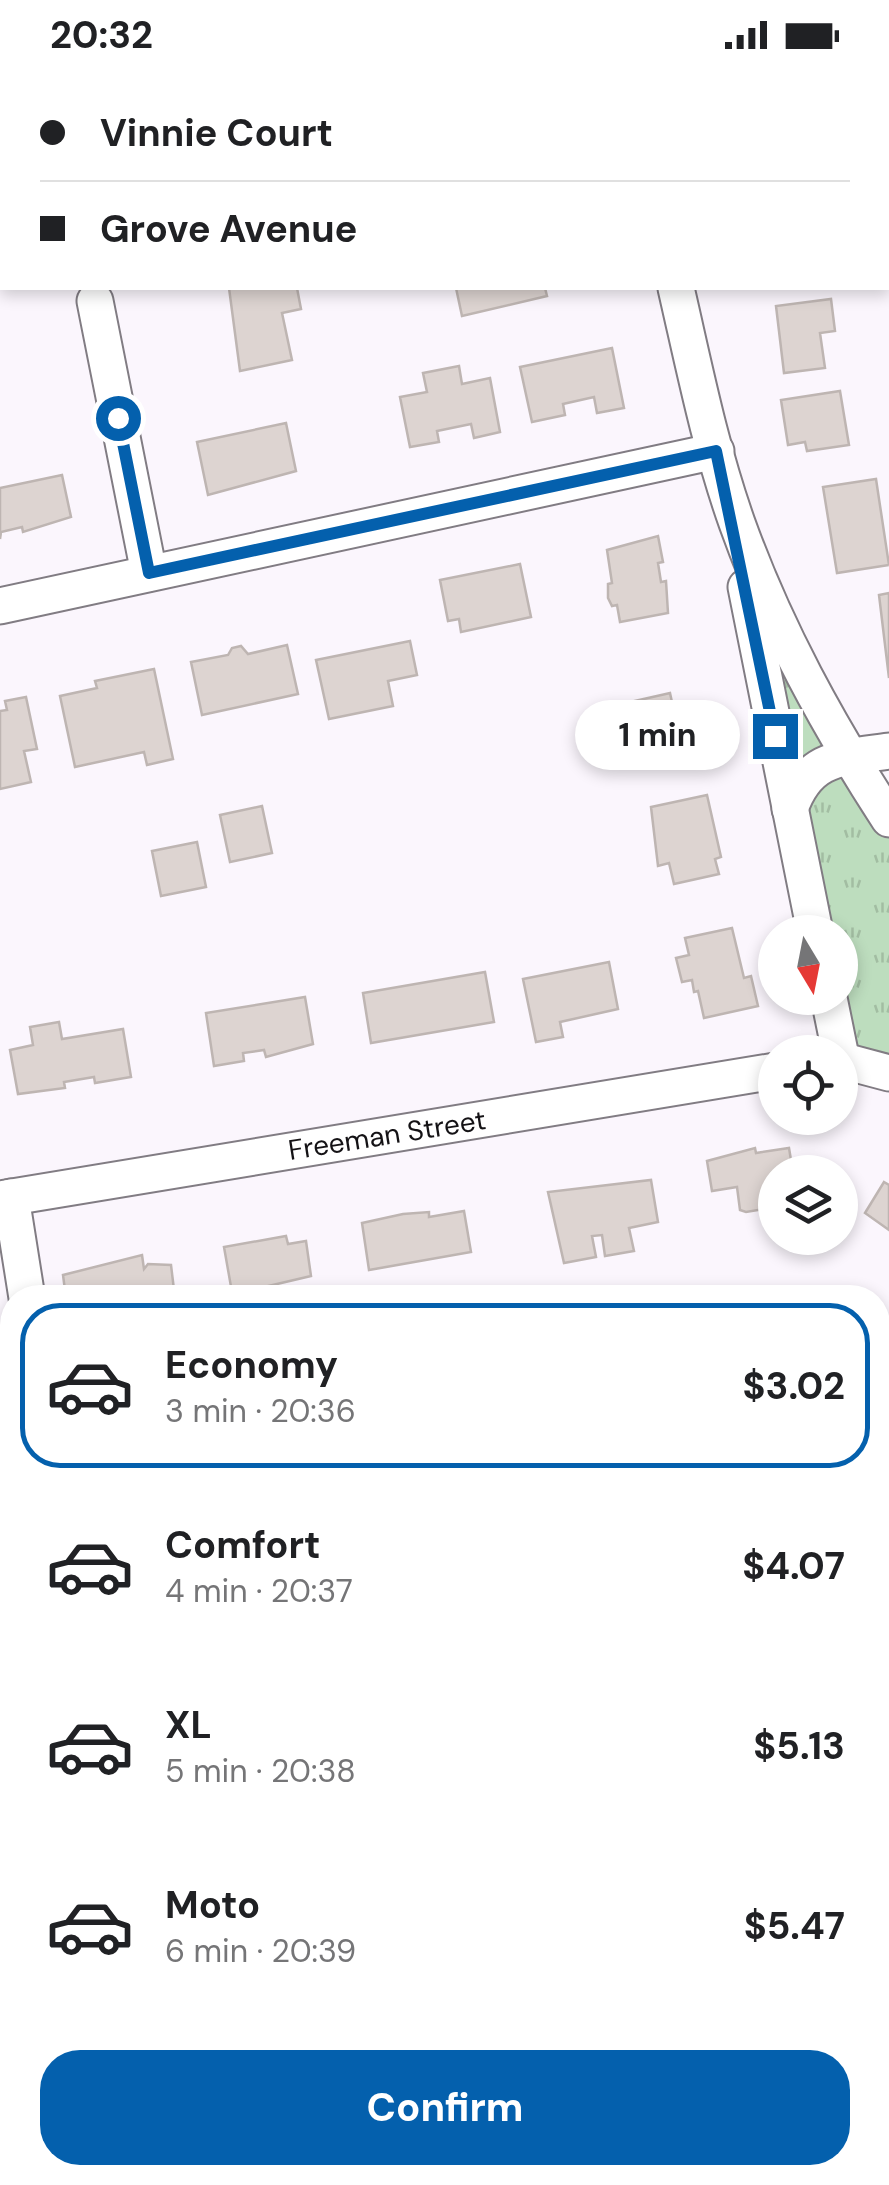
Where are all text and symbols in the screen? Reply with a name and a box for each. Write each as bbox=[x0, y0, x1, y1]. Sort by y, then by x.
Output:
text: 20:32 bbox=[50, 10, 153, 60]
text: Vinnie Court bbox=[100, 108, 333, 158]
text: Grove Avenue bbox=[100, 204, 358, 254]
route start bbox=[96, 396, 141, 441]
callout: 1 min bbox=[575, 701, 740, 771]
text: 1 min bbox=[619, 714, 696, 756]
route end bbox=[753, 714, 798, 759]
north arrow bbox=[758, 915, 858, 1015]
map controls bbox=[758, 915, 858, 1255]
button: locate bbox=[758, 1035, 858, 1135]
street label: Freeman Street bbox=[285, 1101, 489, 1169]
button: layers bbox=[758, 1155, 858, 1255]
text: Economy bbox=[165, 1340, 338, 1390]
icon: car bbox=[45, 1341, 135, 1431]
text: $3.02 bbox=[743, 1361, 845, 1411]
text: 3 min · 20:36 bbox=[165, 1390, 356, 1432]
text: Comfort bbox=[165, 1520, 321, 1570]
icon: car bbox=[45, 1521, 135, 1611]
text: $4.07 bbox=[742, 1541, 845, 1591]
text: 4 min · 20:37 bbox=[165, 1570, 353, 1612]
text: XL bbox=[165, 1700, 212, 1750]
icon: car bbox=[45, 1701, 135, 1791]
text: $5.13 bbox=[753, 1721, 845, 1771]
text: 5 min · 20:38 bbox=[165, 1750, 356, 1792]
text: Moto bbox=[165, 1880, 260, 1930]
icon: car bbox=[45, 1881, 135, 1971]
text: $5.47 bbox=[744, 1901, 845, 1951]
text: 6 min · 20:39 bbox=[165, 1930, 356, 1972]
button: Confirm bbox=[40, 2050, 850, 2165]

